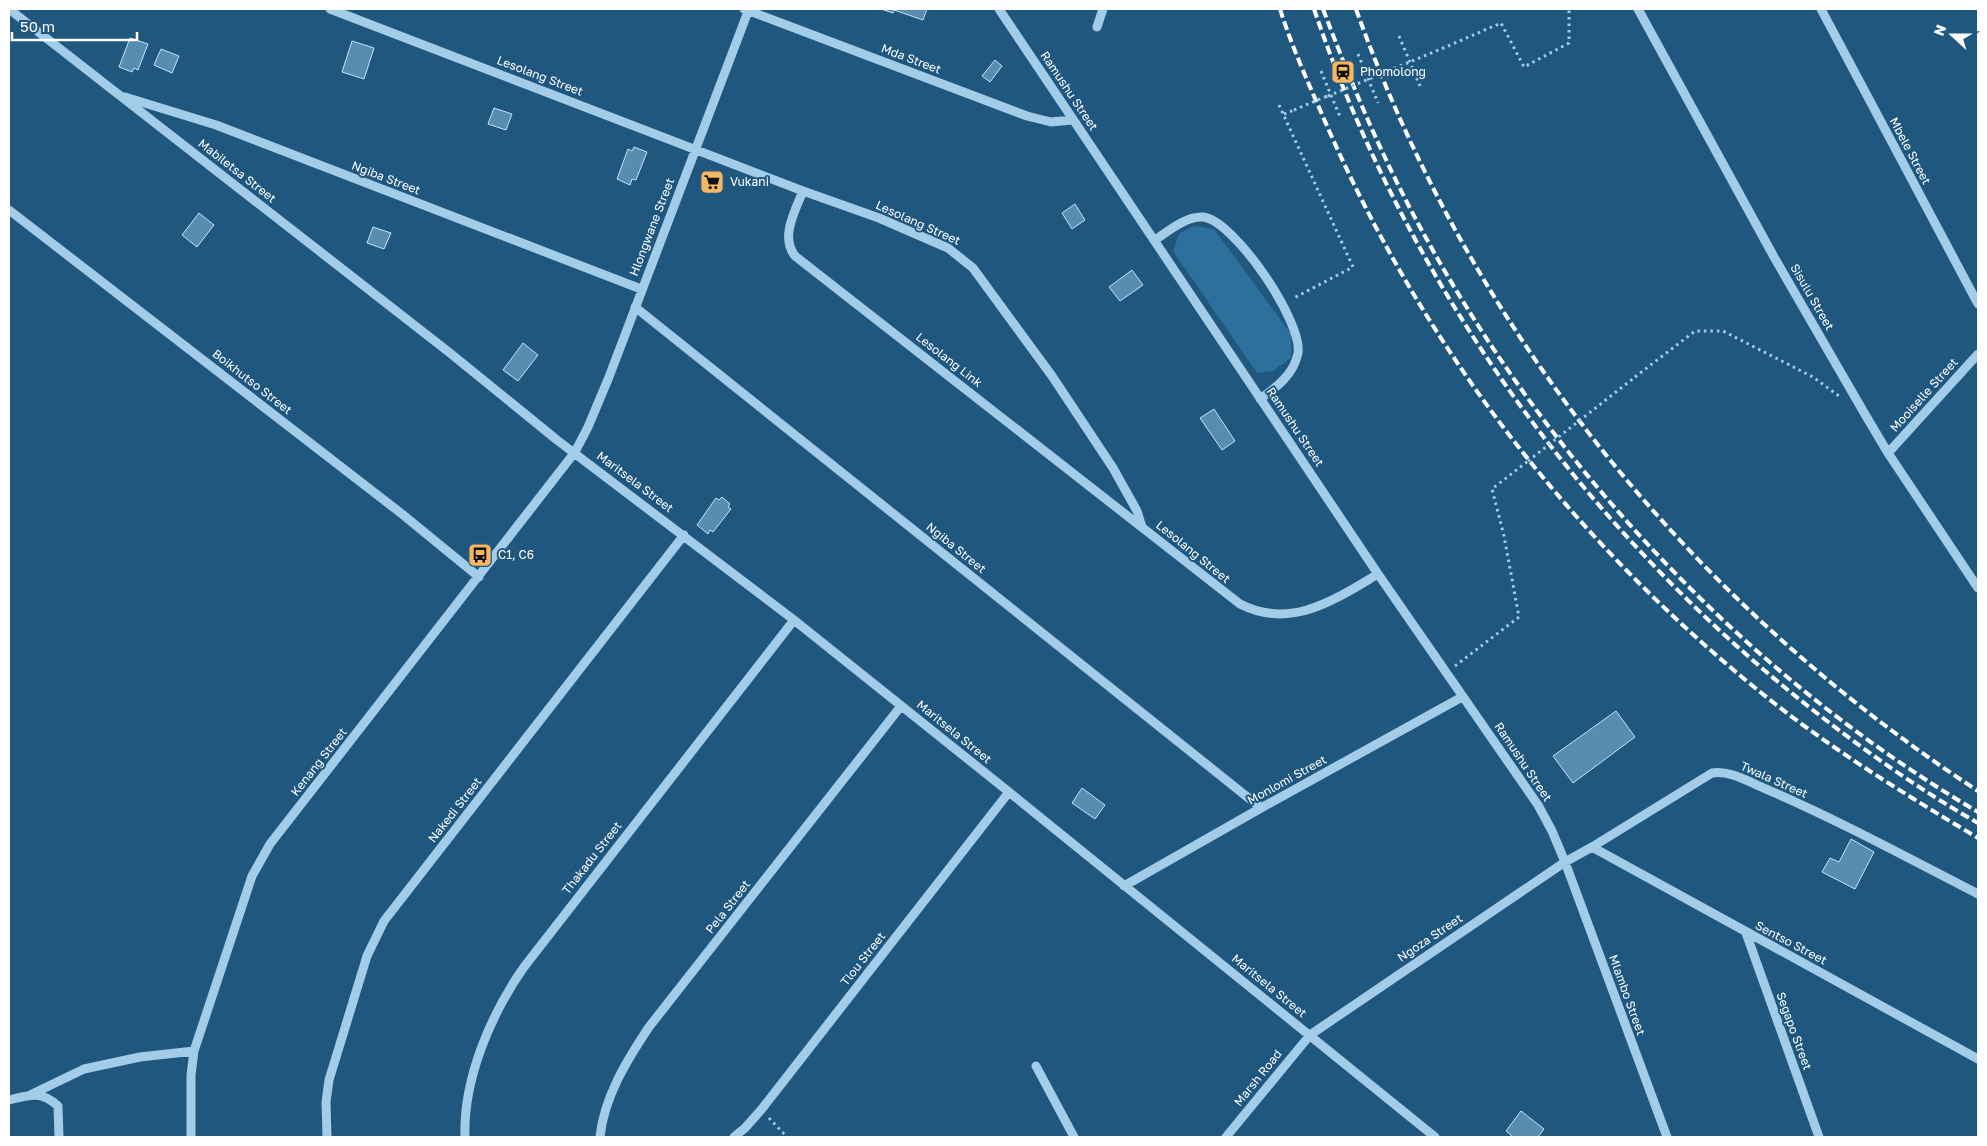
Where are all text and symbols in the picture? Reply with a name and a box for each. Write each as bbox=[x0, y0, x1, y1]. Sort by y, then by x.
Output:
scale bar bbox=[12, 10, 138, 42]
north arrow bbox=[1927, 10, 1977, 60]
text: 50 m bbox=[20, 17, 55, 35]
text: N bbox=[1930, 22, 1949, 38]
street label: Mda Street bbox=[879, 40, 943, 77]
street label: Ramushu Street bbox=[1037, 48, 1102, 133]
street label: Lesolang Street bbox=[495, 52, 586, 99]
station icon: Phomolong bbox=[1330, 59, 1356, 85]
place label: Phomolong bbox=[1360, 64, 1426, 79]
street label: Mbele Street bbox=[1886, 115, 1934, 187]
street label: Mabiletsa Street bbox=[195, 136, 279, 206]
street label: Ngiba Street bbox=[350, 158, 423, 198]
supermarket icon: Vukani bbox=[699, 169, 725, 195]
place label: Vukani bbox=[730, 174, 769, 189]
street label: Hlongwane Street bbox=[626, 175, 677, 278]
street label: Lesolang Street bbox=[874, 197, 963, 248]
street label: Sisulu Street bbox=[1787, 261, 1838, 333]
street label: Lesolang Link bbox=[913, 329, 986, 390]
street label: Boikhutso Street bbox=[210, 346, 295, 417]
street label: Mooiselle Street bbox=[1887, 354, 1961, 435]
street label: Ramushu Street bbox=[1263, 384, 1328, 469]
street label: Maritsela Street bbox=[594, 448, 677, 515]
street label: Lesolang Street bbox=[1153, 517, 1234, 586]
street label: Ngiba Street bbox=[923, 519, 989, 576]
bus stop icon: C1, C6 bbox=[467, 542, 493, 568]
place label: C1, C6 bbox=[498, 547, 534, 562]
street label: Maritsela Street bbox=[914, 697, 995, 767]
street label: Ramushu Street bbox=[1491, 719, 1556, 804]
street label: Kenang Street bbox=[287, 724, 350, 799]
street label: Monlomi Street bbox=[1245, 752, 1329, 807]
street label: Twala Street bbox=[1738, 758, 1810, 801]
street label: Nakedi Street bbox=[425, 774, 485, 845]
street label: Thakadu Street bbox=[559, 818, 625, 897]
street label: Pela Street bbox=[702, 877, 753, 936]
street label: Ngoza Street bbox=[1394, 910, 1465, 965]
street label: Sentso Street bbox=[1753, 917, 1830, 968]
street label: Tlou Street bbox=[837, 929, 888, 989]
street label: Maritsela Street bbox=[1229, 951, 1310, 1021]
street label: Mlambo Street bbox=[1606, 952, 1649, 1037]
street label: Segapo Street bbox=[1773, 990, 1816, 1072]
street label: Marsh Road bbox=[1230, 1047, 1285, 1109]

